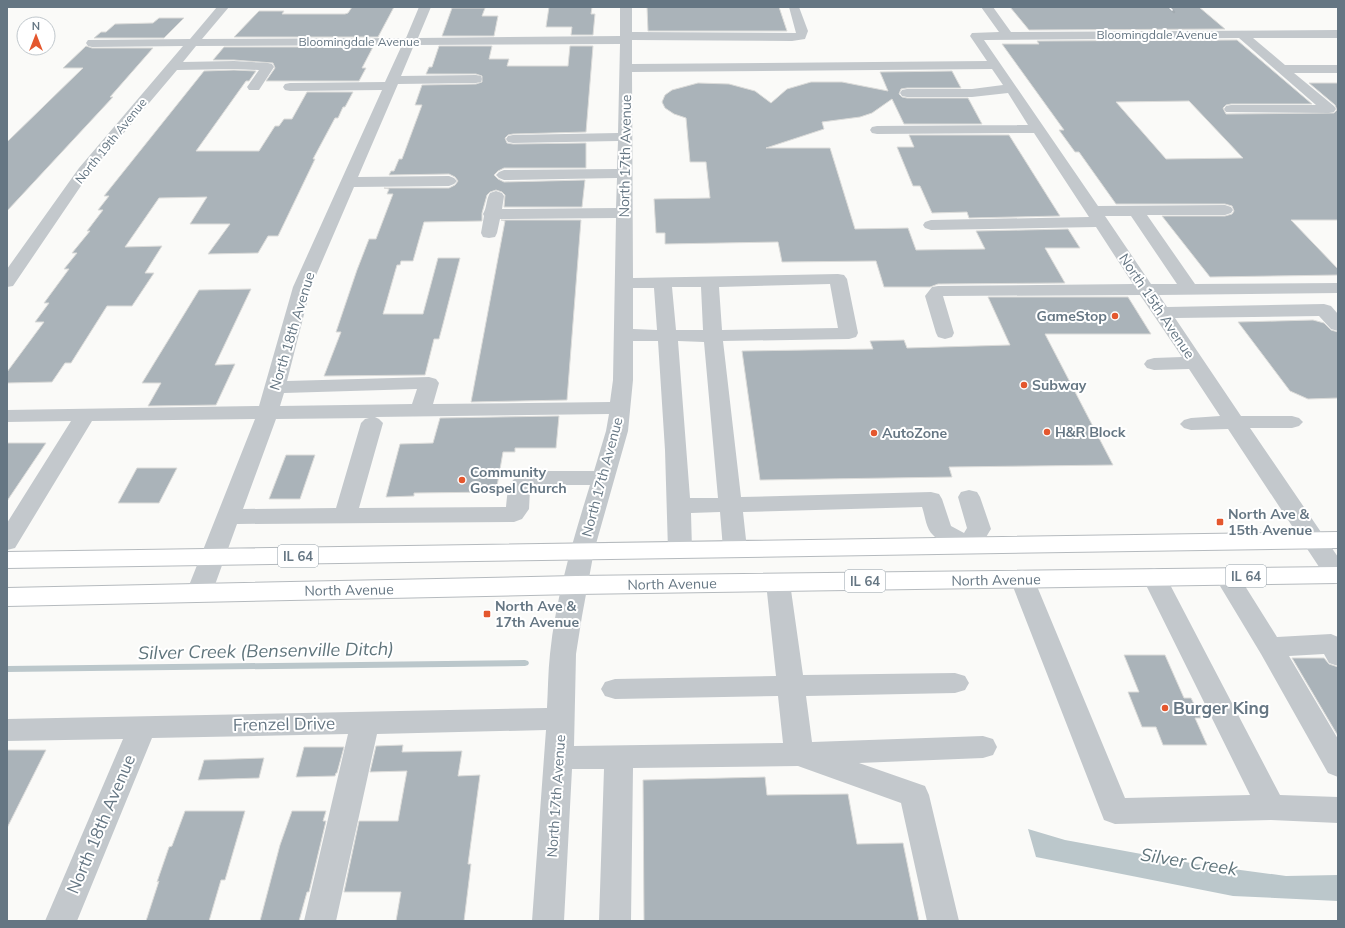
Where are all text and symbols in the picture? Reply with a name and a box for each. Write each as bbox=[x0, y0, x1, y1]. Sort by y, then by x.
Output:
north arrow bbox=[16, 16, 56, 56]
text: N bbox=[32, 19, 40, 33]
street label: Bloomingdale Avenue bbox=[1096, 27, 1218, 42]
street label: Bloomingdale Avenue bbox=[298, 34, 420, 49]
street label: North 17th Avenue bbox=[615, 94, 635, 218]
street label: North 19th Avenue bbox=[72, 95, 150, 186]
street label: North 15th Avenue bbox=[1115, 250, 1199, 362]
street label: North 18th Avenue bbox=[265, 270, 319, 392]
place label: GameStop bbox=[1037, 307, 1107, 325]
marker: GameStop bbox=[1110, 311, 1120, 321]
place label: Subway bbox=[1032, 376, 1087, 394]
marker: Subway bbox=[1019, 380, 1029, 390]
street label: North 17th Avenue bbox=[577, 415, 627, 539]
place label: H&R Block bbox=[1055, 423, 1126, 441]
place label: AutoZone bbox=[882, 424, 947, 442]
marker: H&R Block bbox=[1042, 427, 1052, 437]
marker: AutoZone bbox=[869, 428, 879, 438]
place label: Community Gospel Church bbox=[470, 463, 567, 497]
marker: Community Gospel Church bbox=[457, 475, 467, 485]
place label: North Ave & 15th Avenue bbox=[1228, 505, 1312, 539]
marker: North Ave & 15th Avenue bbox=[1215, 517, 1225, 527]
road number: IL 64 bbox=[278, 545, 318, 567]
road number: IL 64 bbox=[1226, 565, 1266, 587]
road number: IL 64 bbox=[845, 570, 885, 592]
street label: North Avenue bbox=[951, 570, 1041, 590]
street label: North Avenue bbox=[627, 574, 717, 594]
street label: North Avenue bbox=[304, 580, 394, 600]
place label: North Ave & 17th Avenue bbox=[495, 597, 579, 631]
marker: North Ave & 17th Avenue bbox=[482, 609, 492, 619]
water label: Silver Creek (Bensenville Ditch) bbox=[138, 637, 394, 664]
place label: Burger King bbox=[1173, 697, 1269, 718]
marker: Burger King bbox=[1160, 703, 1170, 713]
street label: Frenzel Drive bbox=[233, 712, 335, 735]
street label: North 17th Avenue bbox=[543, 734, 569, 858]
street label: North 18th Avenue bbox=[62, 751, 139, 897]
water label: Silver Creek bbox=[1139, 842, 1240, 881]

